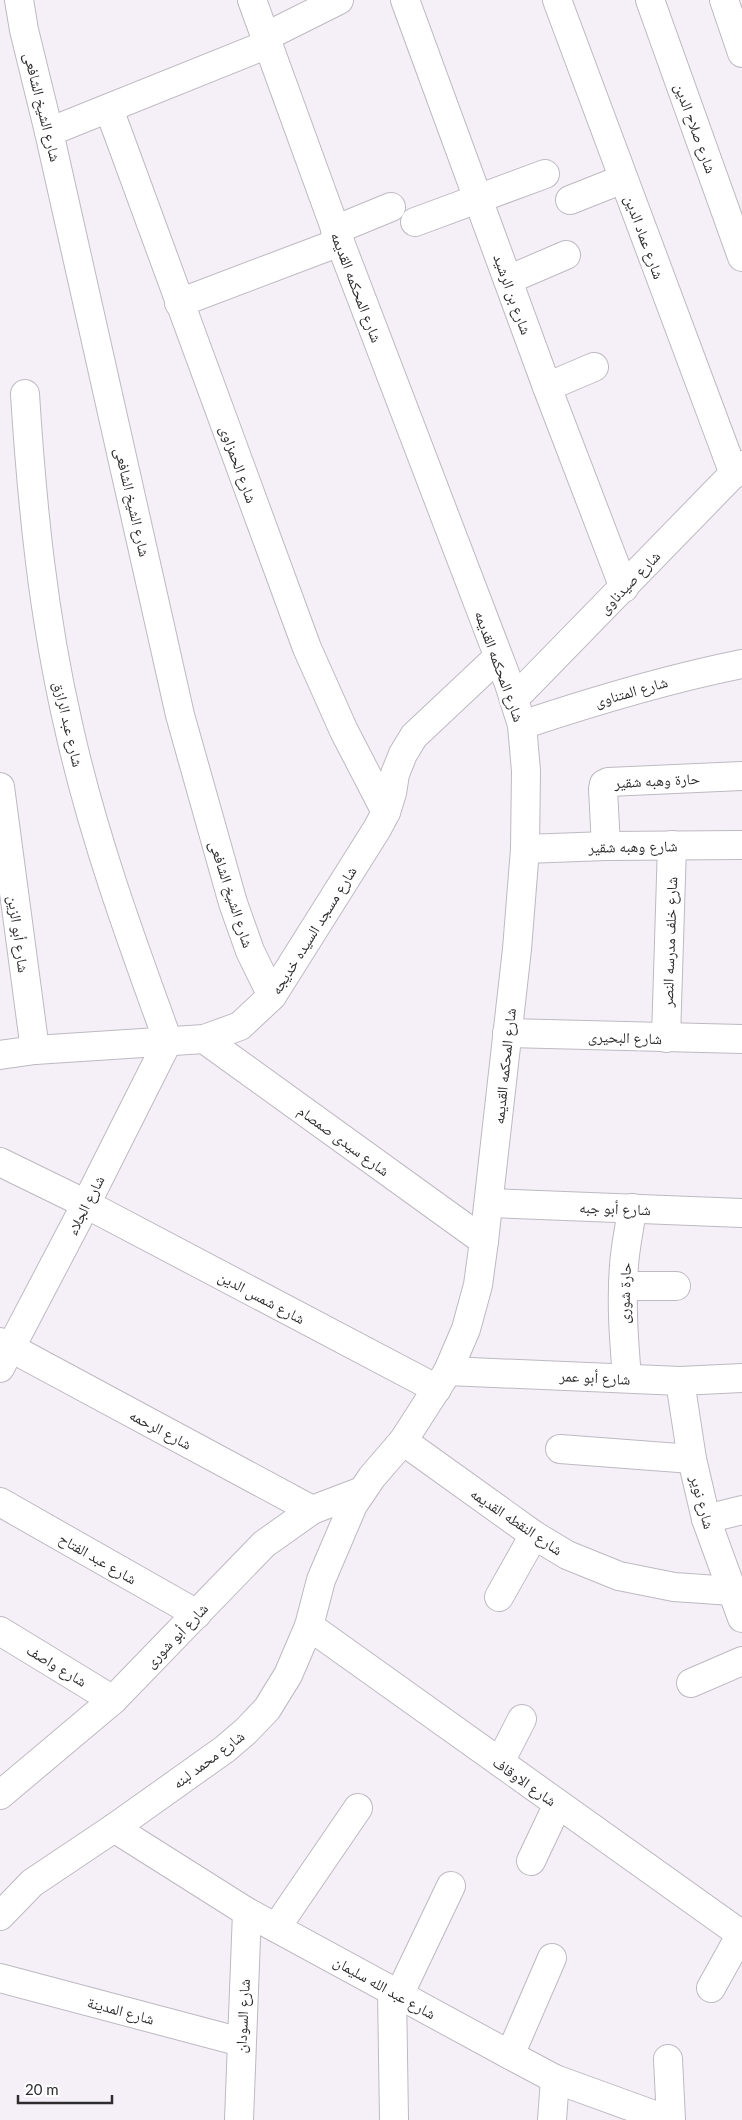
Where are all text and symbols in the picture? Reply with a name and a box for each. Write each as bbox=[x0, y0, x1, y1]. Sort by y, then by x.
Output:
street label: شارع الشيخ الشافعى bbox=[19, 51, 65, 164]
street label: شارع صلاح الدين bbox=[670, 81, 721, 176]
street label: شارع عماد الدين bbox=[620, 193, 669, 282]
street label: شارع المحكمه القديمه bbox=[326, 229, 386, 346]
street label: شارع بن الرشيد bbox=[488, 251, 536, 337]
street label: شارع الحمزاوى bbox=[215, 423, 261, 506]
street label: شارع الشيخ الشافعى bbox=[110, 446, 154, 559]
street label: شارع صيدناوى bbox=[594, 547, 665, 619]
street label: شارع المحكمه القديمه bbox=[470, 608, 528, 725]
street label: شارع المتناوى bbox=[592, 672, 670, 712]
street label: شارع عبد الرازق bbox=[48, 680, 88, 769]
street label: حارة وهبه شقير bbox=[613, 769, 701, 792]
street label: شارع وهبه شقير bbox=[587, 836, 678, 858]
street label: شارع الشيخ الشافعى bbox=[204, 838, 258, 951]
street label: شارع مسجد السيده خديجه bbox=[266, 862, 362, 999]
street label: شارع خلف مدرسه النصر bbox=[658, 876, 682, 1009]
street label: شارع أبو الزين bbox=[3, 894, 33, 974]
street label: شارع المحكمه القديمه bbox=[489, 1007, 521, 1125]
street label: شارع البحيرى bbox=[588, 1027, 663, 1049]
street label: شارع سيدى صمصام bbox=[294, 1101, 393, 1181]
street label: شارع الجلاء bbox=[62, 1172, 110, 1239]
street label: شارع أبو جبه bbox=[579, 1198, 651, 1220]
street label: حارة شورى bbox=[614, 1262, 636, 1324]
street label: شارع شمس الدين bbox=[215, 1267, 308, 1329]
street label: شارع أبو عمر bbox=[558, 1366, 631, 1390]
street label: شارع الرحمه bbox=[126, 1405, 195, 1455]
street label: شارع نوير bbox=[685, 1472, 719, 1531]
street label: شارع النقطه القديمه bbox=[466, 1484, 567, 1560]
street label: شارع عبد الفتاح bbox=[55, 1529, 140, 1589]
street label: شارع أبو شورى bbox=[141, 1599, 213, 1672]
street label: شارع واصف bbox=[23, 1640, 90, 1692]
street label: شارع محمد لبنه bbox=[169, 1726, 249, 1793]
street label: شارع الاوقاف bbox=[489, 1753, 560, 1811]
street label: شارع عبد الله سليمان bbox=[330, 1951, 439, 2024]
street label: شارع السودان bbox=[231, 1978, 255, 2054]
street label: شارع المدينة bbox=[85, 1992, 157, 2030]
scale bar bbox=[18, 2072, 111, 2104]
text: 20 m bbox=[25, 2080, 59, 2098]

